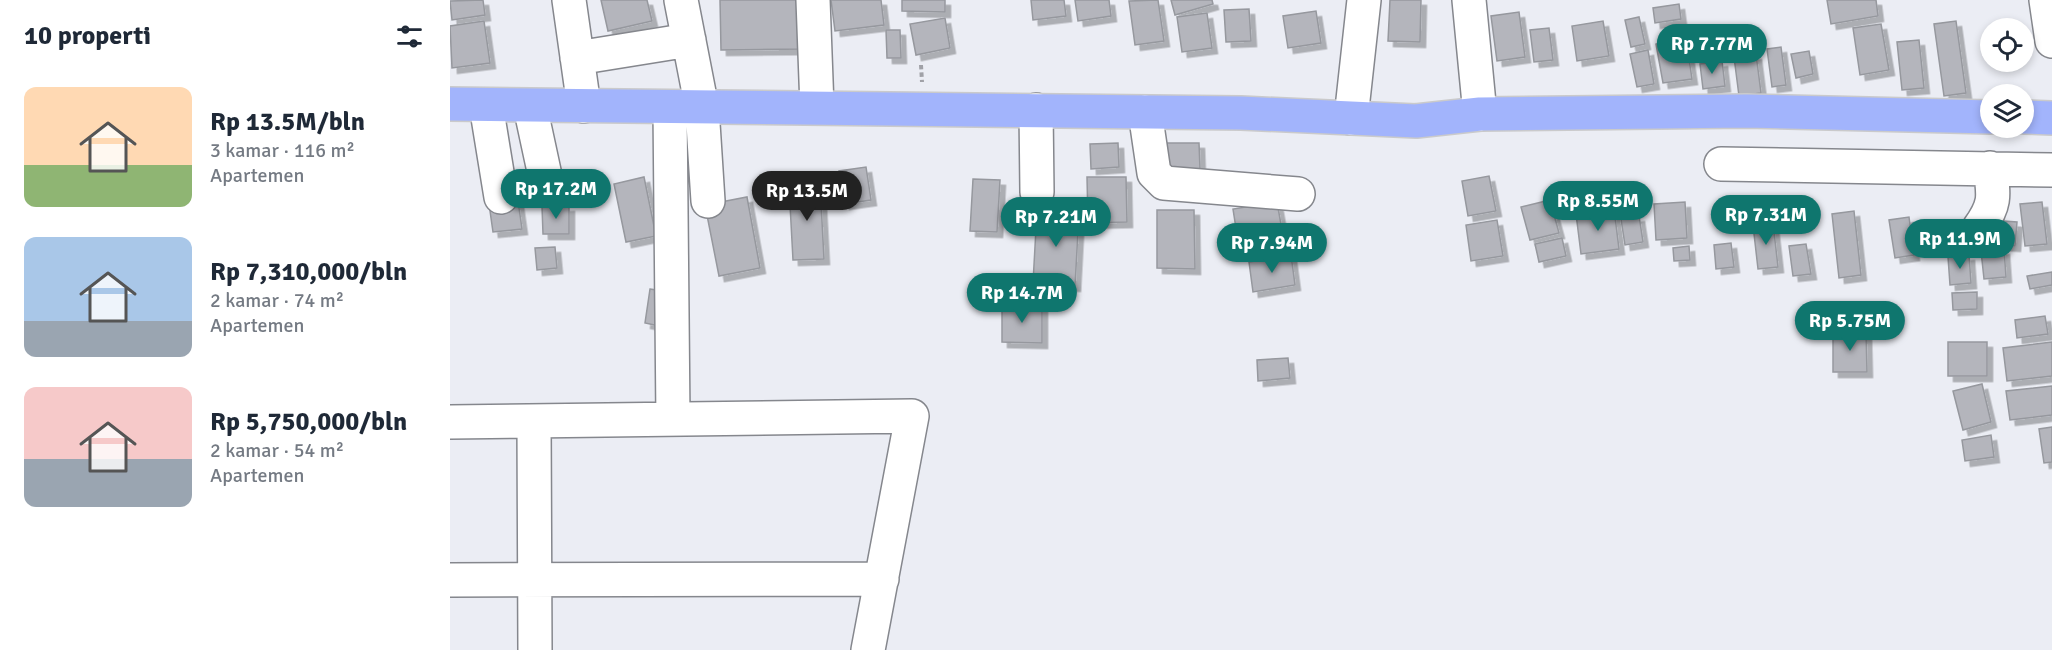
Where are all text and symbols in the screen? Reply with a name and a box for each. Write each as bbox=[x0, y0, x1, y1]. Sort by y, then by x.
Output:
map controls bbox=[1980, 18, 2034, 138]
button: locate bbox=[1980, 18, 2034, 72]
text: 10 properti bbox=[24, 20, 151, 52]
icon: filters bbox=[393, 20, 426, 53]
pin: Rp 7.77M bbox=[1650, 24, 1774, 75]
text: Rp 7.77M bbox=[1671, 31, 1753, 56]
button: layers bbox=[1980, 84, 2034, 138]
text: Rp 13.5M/bln bbox=[210, 106, 365, 138]
icon: home bbox=[72, 111, 144, 183]
text: 3 kamar · 116 m² bbox=[210, 138, 355, 163]
text: Apartemen bbox=[210, 163, 304, 188]
pin: Rp 17.2M bbox=[494, 169, 618, 220]
pin: Rp 13.5M bbox=[745, 171, 869, 222]
text: Rp 17.2M bbox=[515, 176, 597, 201]
text: Rp 13.5M bbox=[766, 178, 848, 203]
pin: Rp 8.55M bbox=[1536, 181, 1660, 232]
text: Rp 8.55M bbox=[1557, 188, 1639, 213]
pin: Rp 7.31M bbox=[1704, 195, 1828, 246]
pin: Rp 7.21M bbox=[994, 197, 1118, 248]
text: Rp 7.31M bbox=[1725, 202, 1807, 227]
text: Rp 7.21M bbox=[1015, 204, 1097, 229]
pin: Rp 11.9M bbox=[1898, 219, 2022, 270]
pin: Rp 7.94M bbox=[1210, 223, 1334, 274]
text: Rp 11.9M bbox=[1919, 226, 2001, 251]
text: Rp 7.94M bbox=[1231, 230, 1313, 255]
text: Rp 7,310,000/bln bbox=[210, 256, 407, 288]
icon: home bbox=[72, 261, 144, 333]
pin: Rp 14.7M bbox=[960, 273, 1084, 324]
text: Rp 14.7M bbox=[981, 280, 1063, 305]
text: 2 kamar · 74 m² bbox=[210, 288, 344, 313]
pin: Rp 5.75M bbox=[1788, 301, 1912, 352]
text: Rp 5.75M bbox=[1809, 308, 1891, 333]
text: Apartemen bbox=[210, 313, 304, 338]
text: Rp 5,750,000/bln bbox=[210, 406, 407, 438]
icon: home bbox=[72, 411, 144, 483]
text: 2 kamar · 54 m² bbox=[210, 438, 344, 463]
text: Apartemen bbox=[210, 463, 304, 488]

